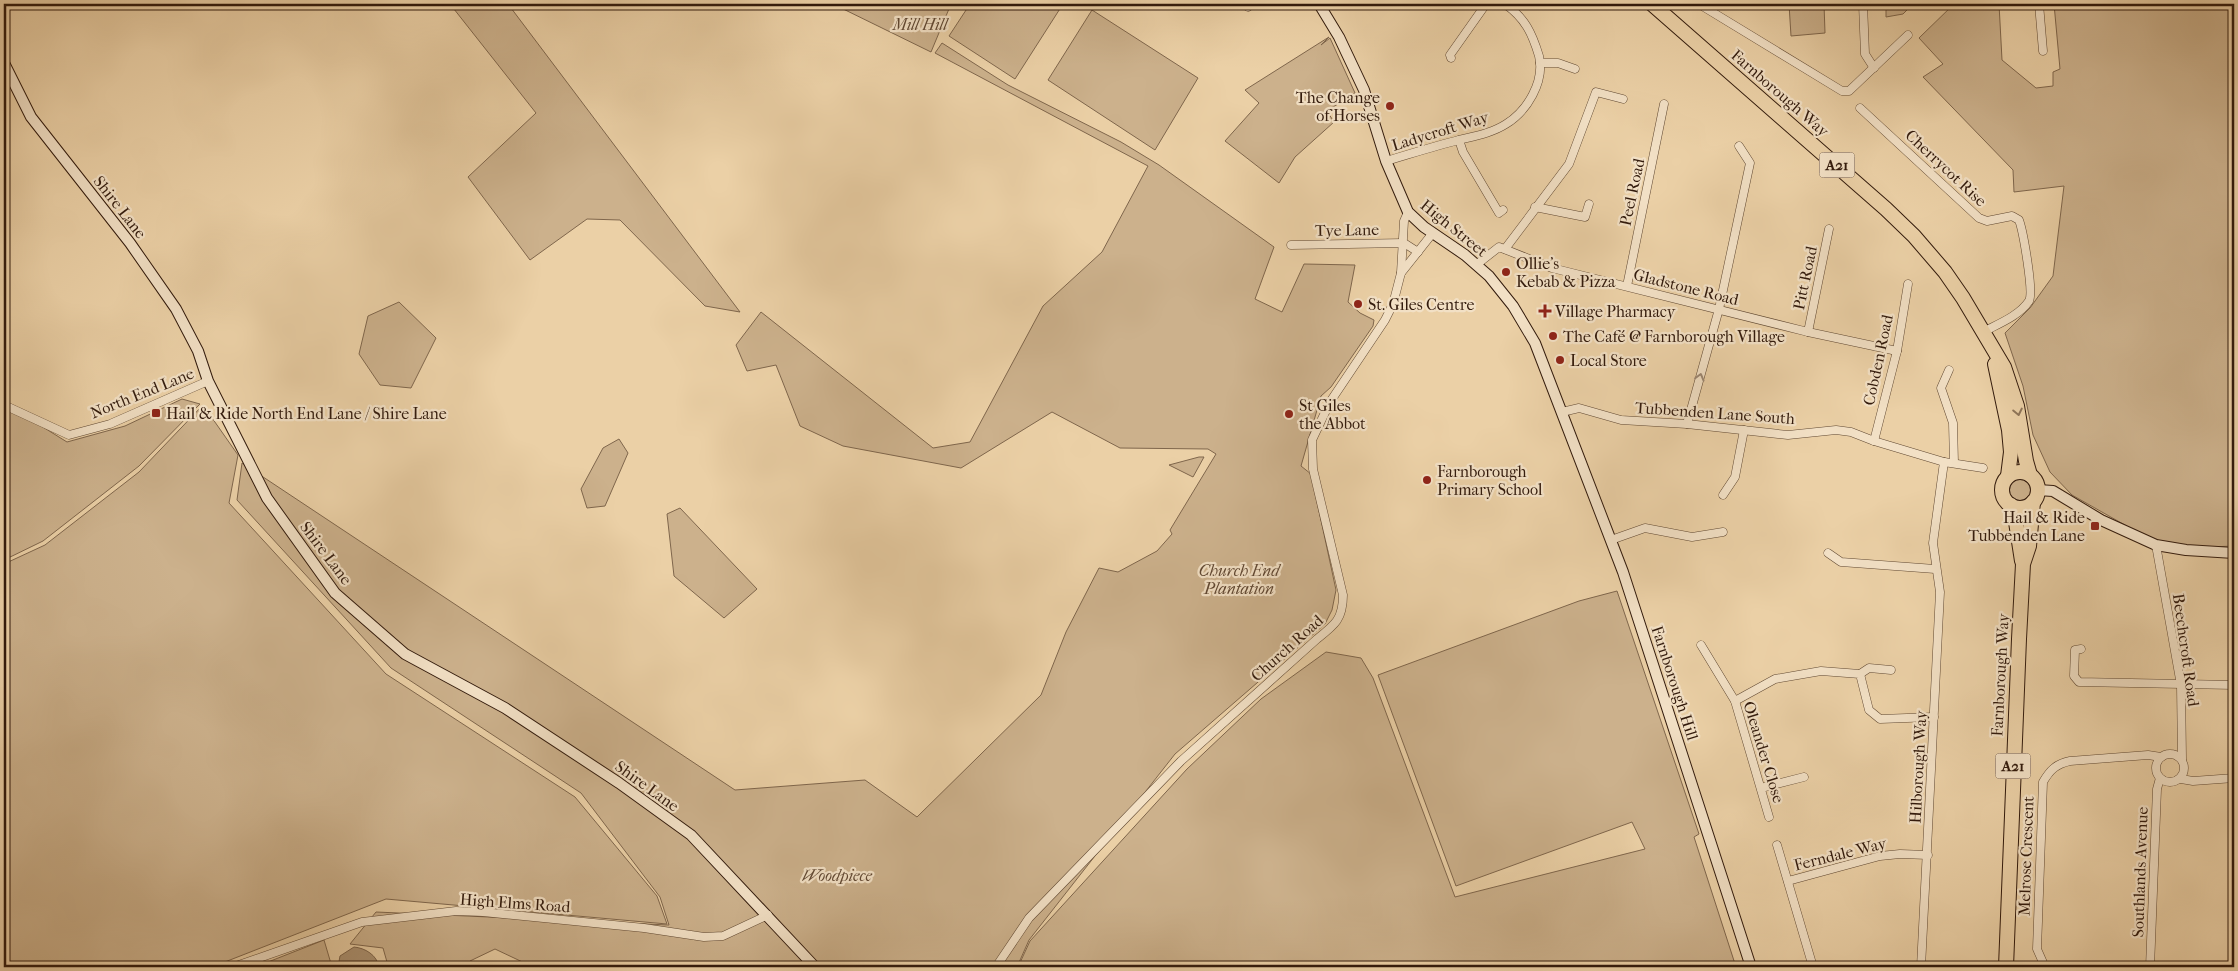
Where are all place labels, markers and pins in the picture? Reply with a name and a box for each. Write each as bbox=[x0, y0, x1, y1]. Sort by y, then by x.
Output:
place label: The Change of Horses bbox=[1296, 88, 1380, 125]
marker: The Change of Horses bbox=[1384, 100, 1396, 112]
place label: Ollie's Kebab & Pizza bbox=[1516, 254, 1616, 291]
marker: Ollie's Kebab & Pizza bbox=[1500, 266, 1512, 278]
place label: St. Giles Centre bbox=[1368, 295, 1474, 314]
marker: St. Giles Centre bbox=[1352, 298, 1364, 310]
place label: Village Pharmacy bbox=[1554, 302, 1676, 321]
marker: Village Pharmacy bbox=[1539, 305, 1551, 317]
place label: The Café @ Farnborough Village bbox=[1563, 327, 1785, 346]
marker: The Café @ Farnborough Village bbox=[1547, 330, 1559, 342]
place label: Local Store bbox=[1570, 351, 1647, 370]
marker: Local Store bbox=[1554, 354, 1566, 366]
place label: St Giles the Abbot bbox=[1299, 396, 1366, 433]
place label: Hail & Ride North End Lane / Shire Lane bbox=[166, 404, 447, 423]
marker: Hail & Ride North End Lane / Shire Lane bbox=[150, 407, 162, 419]
marker: St Giles the Abbot bbox=[1283, 408, 1295, 420]
place label: Farnborough Primary School bbox=[1437, 462, 1543, 499]
marker: Farnborough Primary School bbox=[1421, 474, 1433, 486]
place label: Hail & Ride Tubbenden Lane bbox=[1968, 508, 2085, 545]
marker: Hail & Ride Tubbenden Lane bbox=[2089, 520, 2101, 532]

